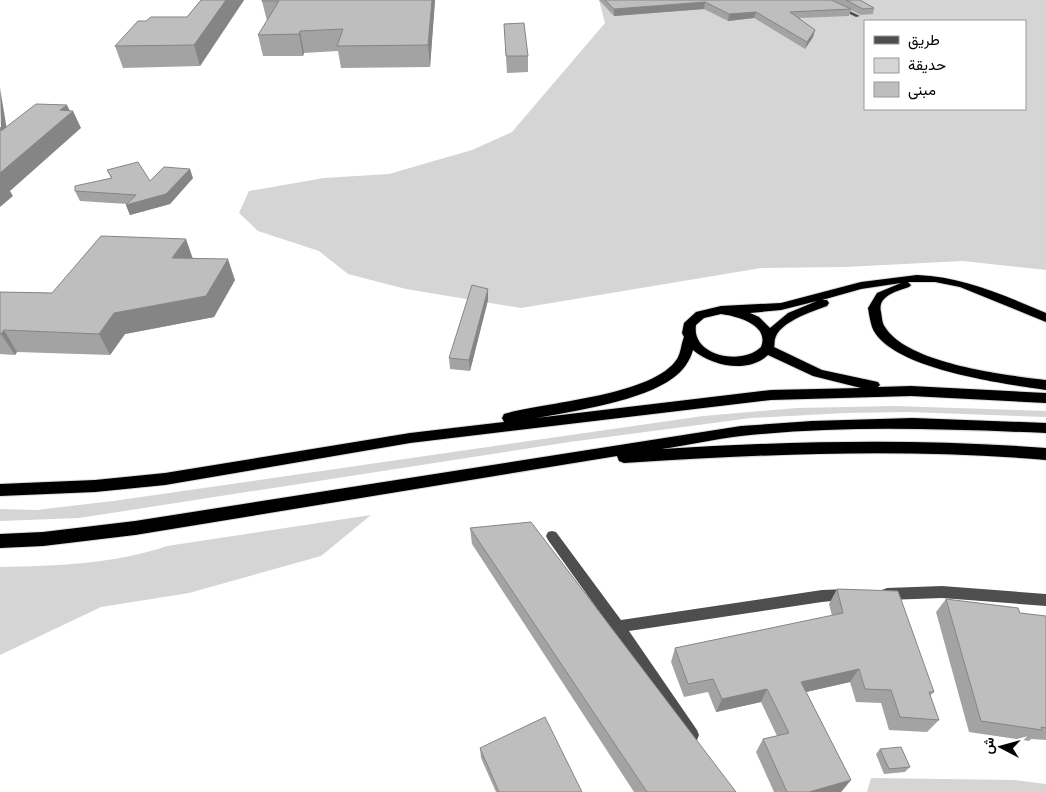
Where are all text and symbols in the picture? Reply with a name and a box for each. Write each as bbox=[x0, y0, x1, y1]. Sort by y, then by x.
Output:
legend bbox=[864, 20, 1026, 110]
text: طريق bbox=[908, 30, 940, 50]
text: حديقة bbox=[908, 55, 946, 74]
text: مبنى bbox=[908, 80, 936, 100]
north arrow bbox=[976, 722, 1026, 772]
text: ش bbox=[978, 736, 998, 755]

